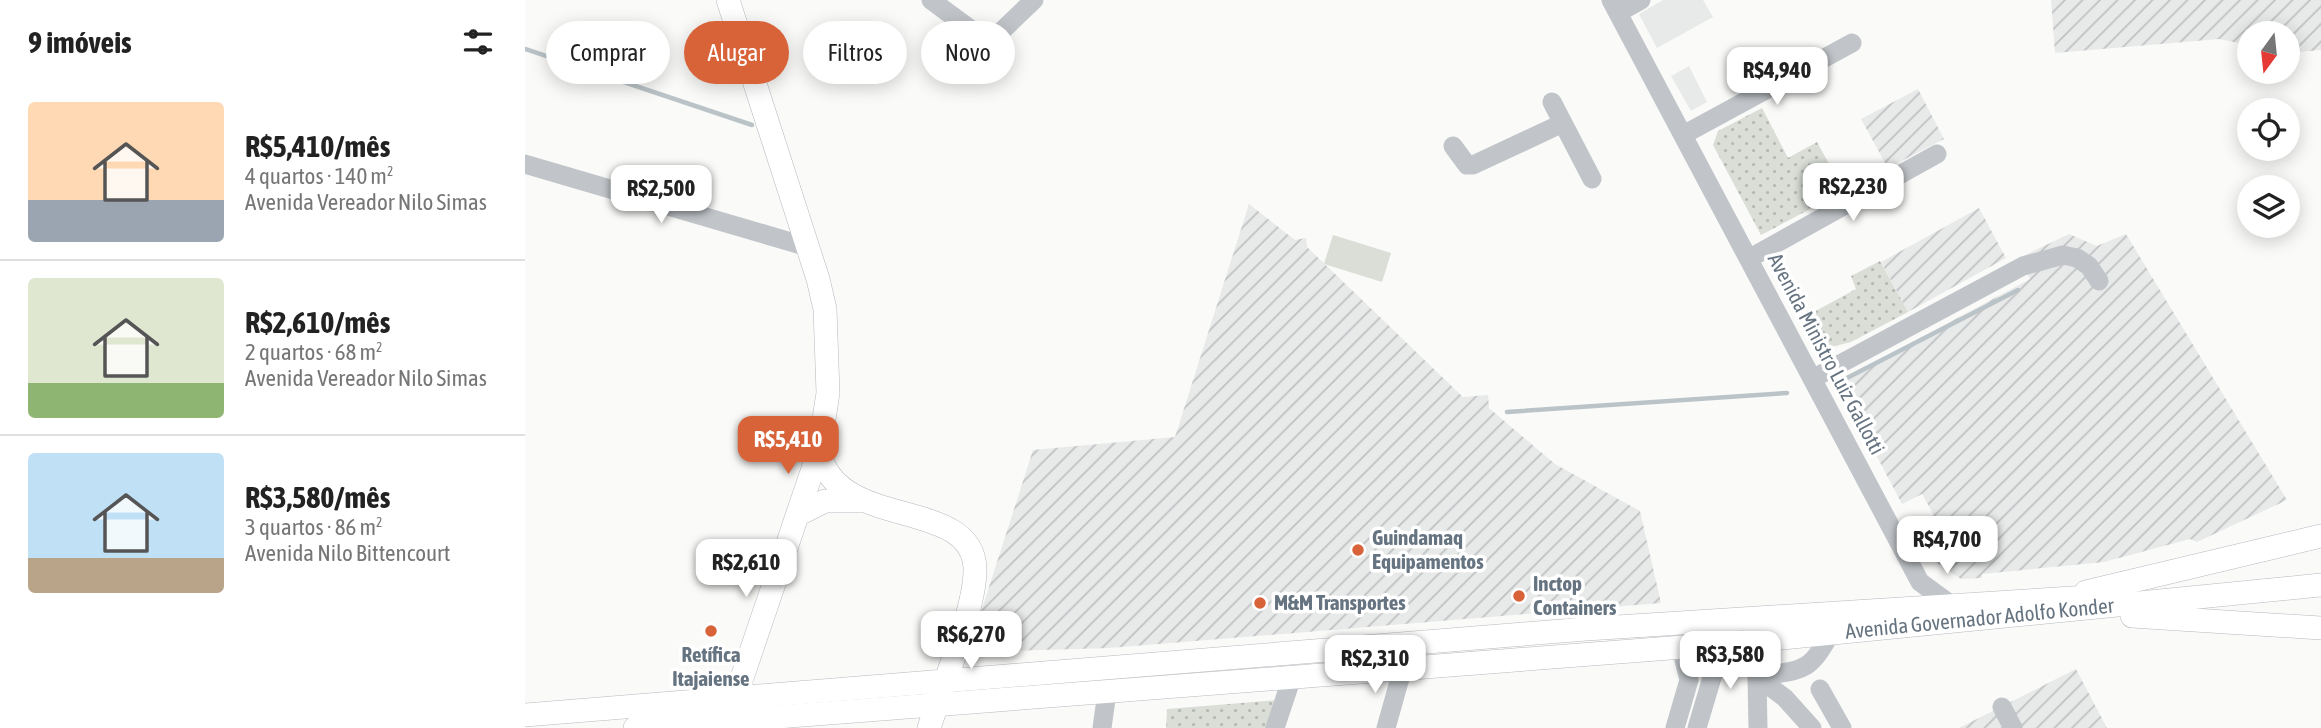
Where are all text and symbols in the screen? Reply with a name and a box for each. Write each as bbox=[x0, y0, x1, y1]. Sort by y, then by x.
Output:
chip: Comprar bbox=[546, 21, 670, 84]
chip: Alugar bbox=[684, 21, 789, 84]
chip: Filtros bbox=[803, 21, 907, 84]
chip: Novo bbox=[921, 21, 1015, 84]
north arrow bbox=[2237, 21, 2299, 84]
map controls bbox=[2237, 21, 2300, 238]
icon: filters bbox=[459, 23, 497, 61]
text: 9 imóveis bbox=[28, 25, 132, 59]
pin: R$4,940 bbox=[1712, 48, 1842, 107]
text: R$4,940 bbox=[1743, 57, 1811, 83]
button: locate bbox=[2237, 98, 2300, 161]
text: R$5,410/mês bbox=[245, 129, 390, 163]
icon: home bbox=[84, 130, 168, 214]
text: 4 quartos · 140 m² bbox=[245, 163, 393, 189]
pin: R$2,230 bbox=[1788, 164, 1918, 223]
pin: R$2,500 bbox=[596, 166, 726, 225]
text: R$2,230 bbox=[1819, 173, 1887, 199]
text: R$2,500 bbox=[627, 175, 695, 201]
button: layers bbox=[2237, 175, 2300, 238]
text: Avenida Vereador Nilo Simas bbox=[245, 189, 487, 215]
street label: Avenida Ministro Luiz Gallotti bbox=[1764, 249, 1890, 458]
text: R$2,610/mês bbox=[245, 305, 390, 339]
icon: home bbox=[84, 306, 168, 390]
text: 2 quartos · 68 m² bbox=[245, 339, 383, 365]
text: Avenida Vereador Nilo Simas bbox=[245, 365, 487, 391]
pin: R$5,410 bbox=[723, 416, 853, 476]
text: R$5,410 bbox=[754, 426, 822, 452]
text: R$3,580/mês bbox=[245, 480, 390, 514]
icon: home bbox=[84, 481, 168, 565]
text: 3 quartos · 86 m² bbox=[245, 514, 383, 540]
pin: R$4,700 bbox=[1882, 516, 2012, 576]
place label: Guindamaq Equipamentos bbox=[1372, 525, 1484, 573]
text: R$4,700 bbox=[1913, 526, 1981, 552]
text: Avenida Nilo Bittencourt bbox=[245, 540, 450, 566]
pin: R$2,610 bbox=[681, 540, 811, 599]
marker: Guindamaq Equipamentos bbox=[1350, 542, 1366, 558]
text: R$2,610 bbox=[712, 549, 780, 575]
place label: Inctop Containers bbox=[1533, 571, 1617, 619]
marker: Inctop Containers bbox=[1511, 588, 1527, 604]
place label: M&M Transportes bbox=[1274, 590, 1406, 614]
street label: Avenida Governador Adolfo Konder bbox=[1844, 592, 2116, 643]
marker: M&M Transportes bbox=[1252, 595, 1268, 611]
pin: R$6,270 bbox=[906, 612, 1036, 671]
text: R$6,270 bbox=[937, 621, 1005, 647]
marker: Retífica Itajaiense bbox=[703, 623, 719, 639]
pin: R$3,580 bbox=[1665, 632, 1795, 691]
pin: R$2,310 bbox=[1310, 636, 1440, 695]
text: R$3,580 bbox=[1696, 641, 1764, 667]
place label: Retífica Itajaiense bbox=[672, 642, 750, 690]
text: R$2,310 bbox=[1341, 645, 1409, 671]

